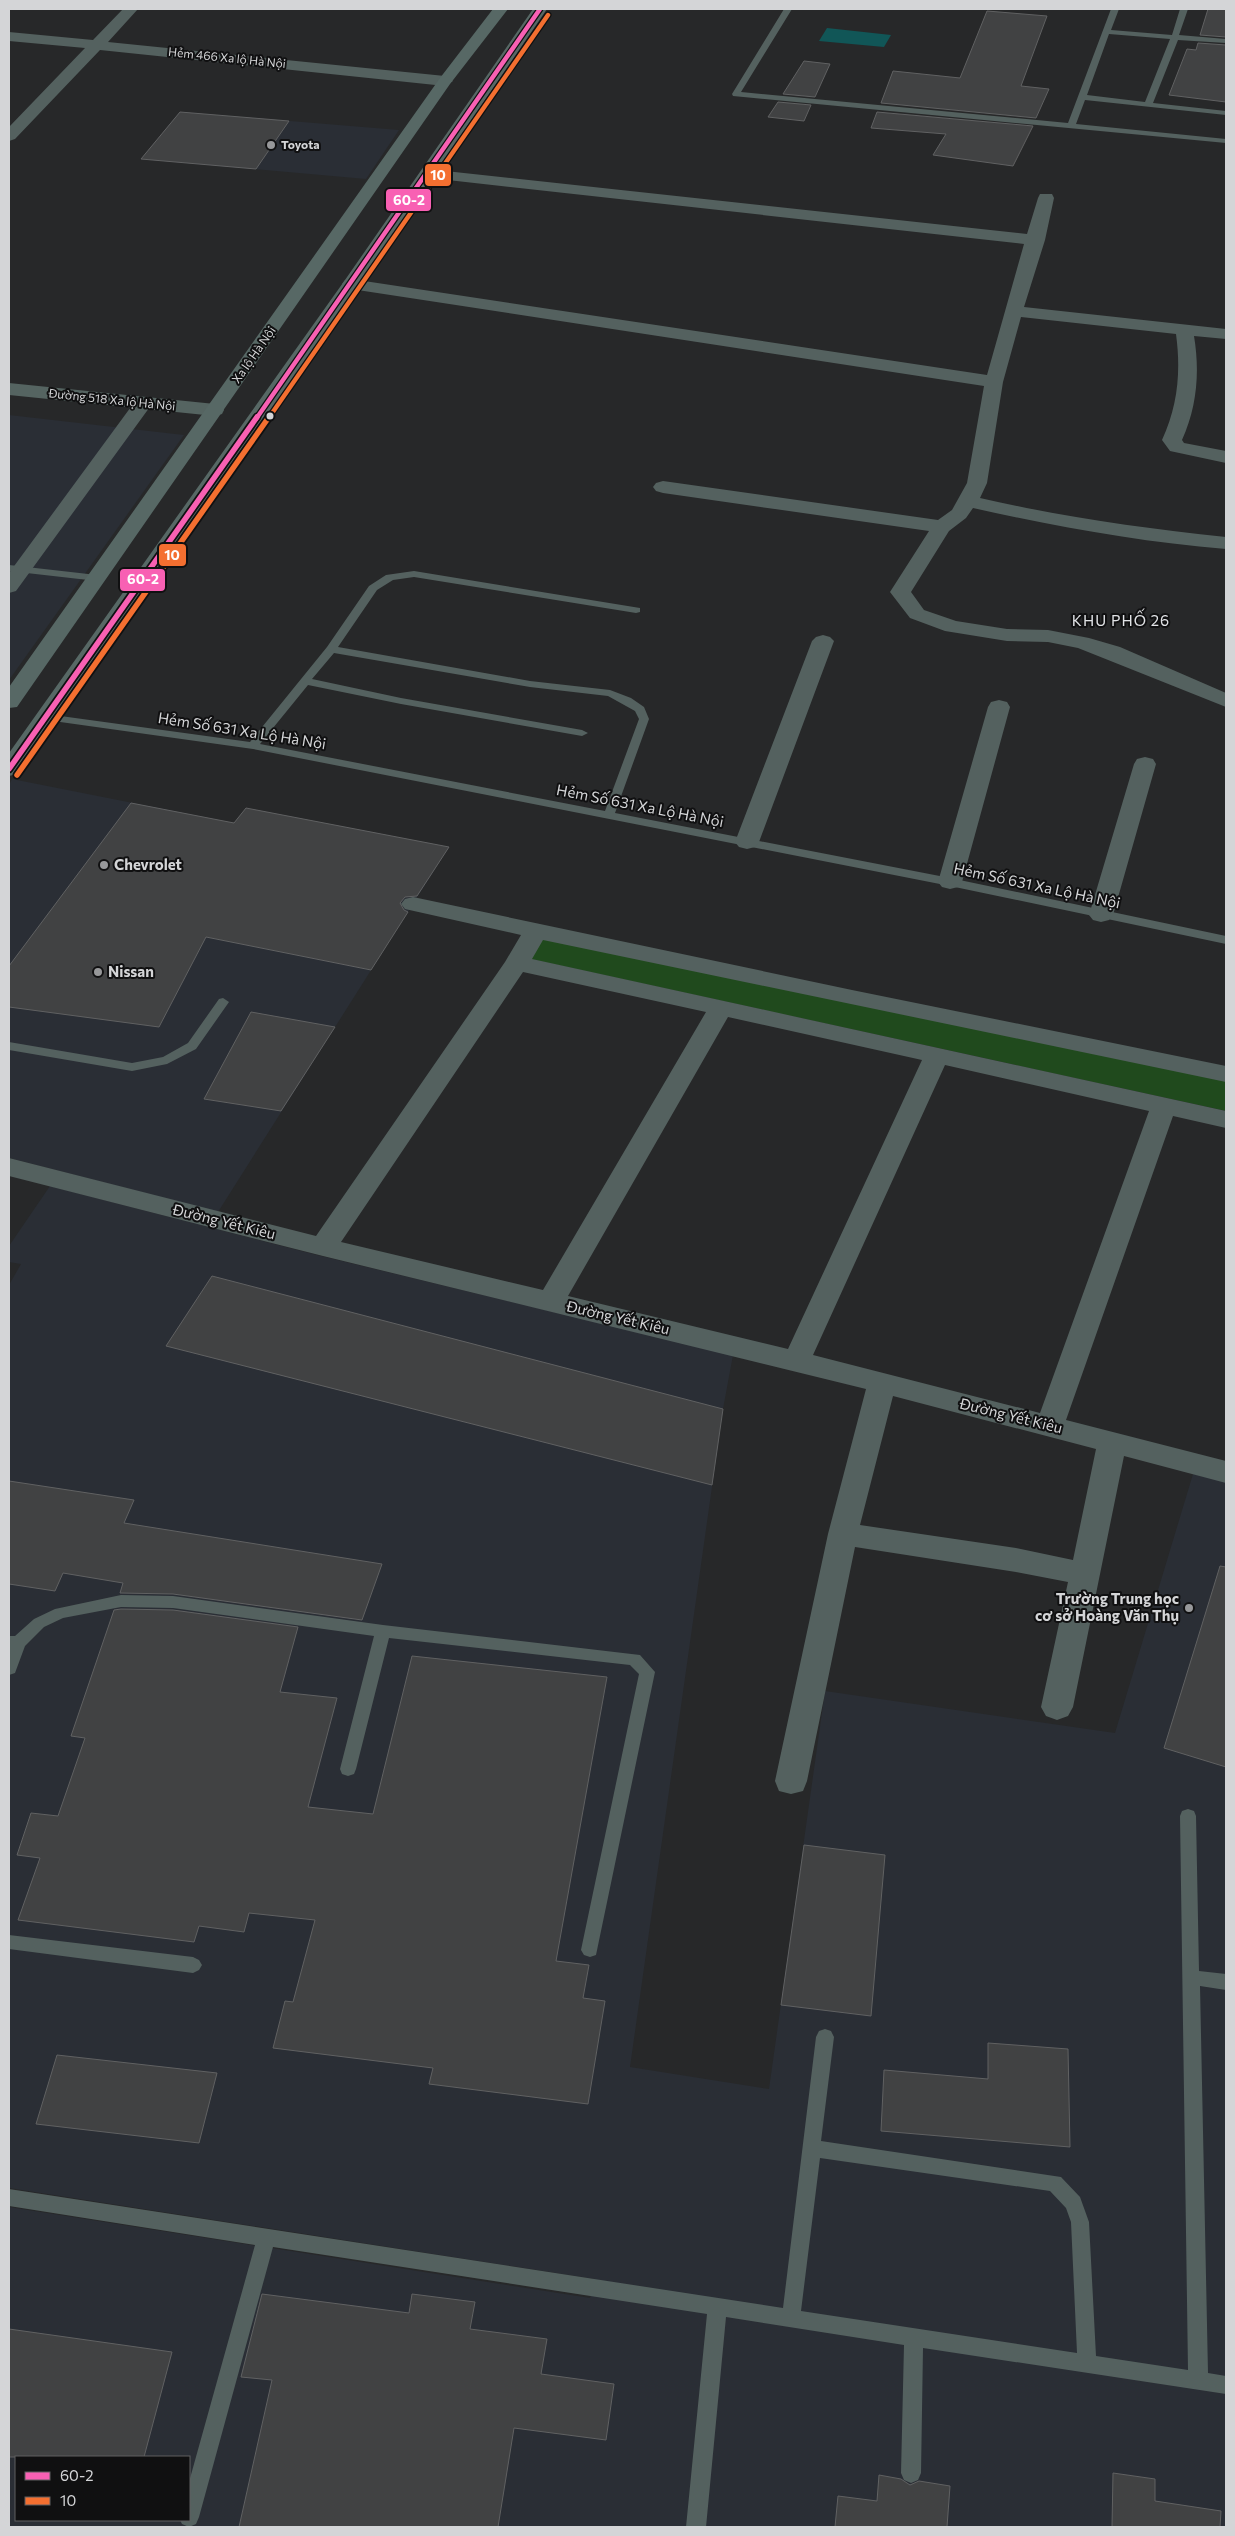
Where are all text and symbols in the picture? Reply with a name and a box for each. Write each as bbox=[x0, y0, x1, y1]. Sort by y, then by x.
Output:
street label: Hẻm 466 Xa lộ Hà Nội bbox=[168, 44, 287, 70]
place label: Toyota bbox=[281, 137, 320, 151]
marker: Toyota bbox=[265, 139, 277, 151]
line badge: 10 bbox=[424, 163, 452, 187]
text: 10 bbox=[430, 166, 446, 183]
line badge: 60-2 bbox=[385, 188, 432, 212]
text: 60-2 bbox=[393, 191, 425, 208]
street label: Xa lộ Hà Nội bbox=[229, 323, 278, 385]
street label: Đường 518 Xa lộ Hà Nội bbox=[47, 385, 176, 413]
unlabelled marker bbox=[265, 411, 275, 421]
line badge: 10 bbox=[158, 543, 187, 567]
text: 10 bbox=[164, 546, 180, 563]
line badge: 60-2 bbox=[119, 568, 166, 592]
text: 60-2 bbox=[127, 570, 159, 587]
district label: KHU PHỐ 26 bbox=[1072, 608, 1170, 629]
street label: Hẻm Số 631 Xa Lộ Hà Nội bbox=[157, 708, 328, 752]
street label: Hẻm Số 631 Xa Lộ Hà Nội bbox=[555, 780, 725, 830]
place label: Chevrolet bbox=[114, 855, 182, 873]
marker: Chevrolet bbox=[98, 859, 110, 871]
street label: Hẻm Số 631 Xa Lộ Hà Nội bbox=[952, 859, 1122, 911]
place label: Nissan bbox=[108, 962, 154, 980]
marker: Nissan bbox=[92, 966, 104, 978]
street label: Đường Yết Kiêu bbox=[170, 1199, 277, 1242]
street label: Đường Yết Kiêu bbox=[564, 1296, 671, 1338]
street label: Đường Yết Kiêu bbox=[957, 1393, 1064, 1436]
place label: Trường Trung học cơ sở Hoàng Văn Thụ bbox=[1035, 1589, 1179, 1625]
marker: Trường Trung học cơ sở Hoàng Văn Thụ bbox=[1183, 1602, 1195, 1614]
legend bbox=[15, 2456, 190, 2521]
text: 60-2 bbox=[60, 2466, 94, 2484]
text: 10 bbox=[60, 2491, 76, 2509]

